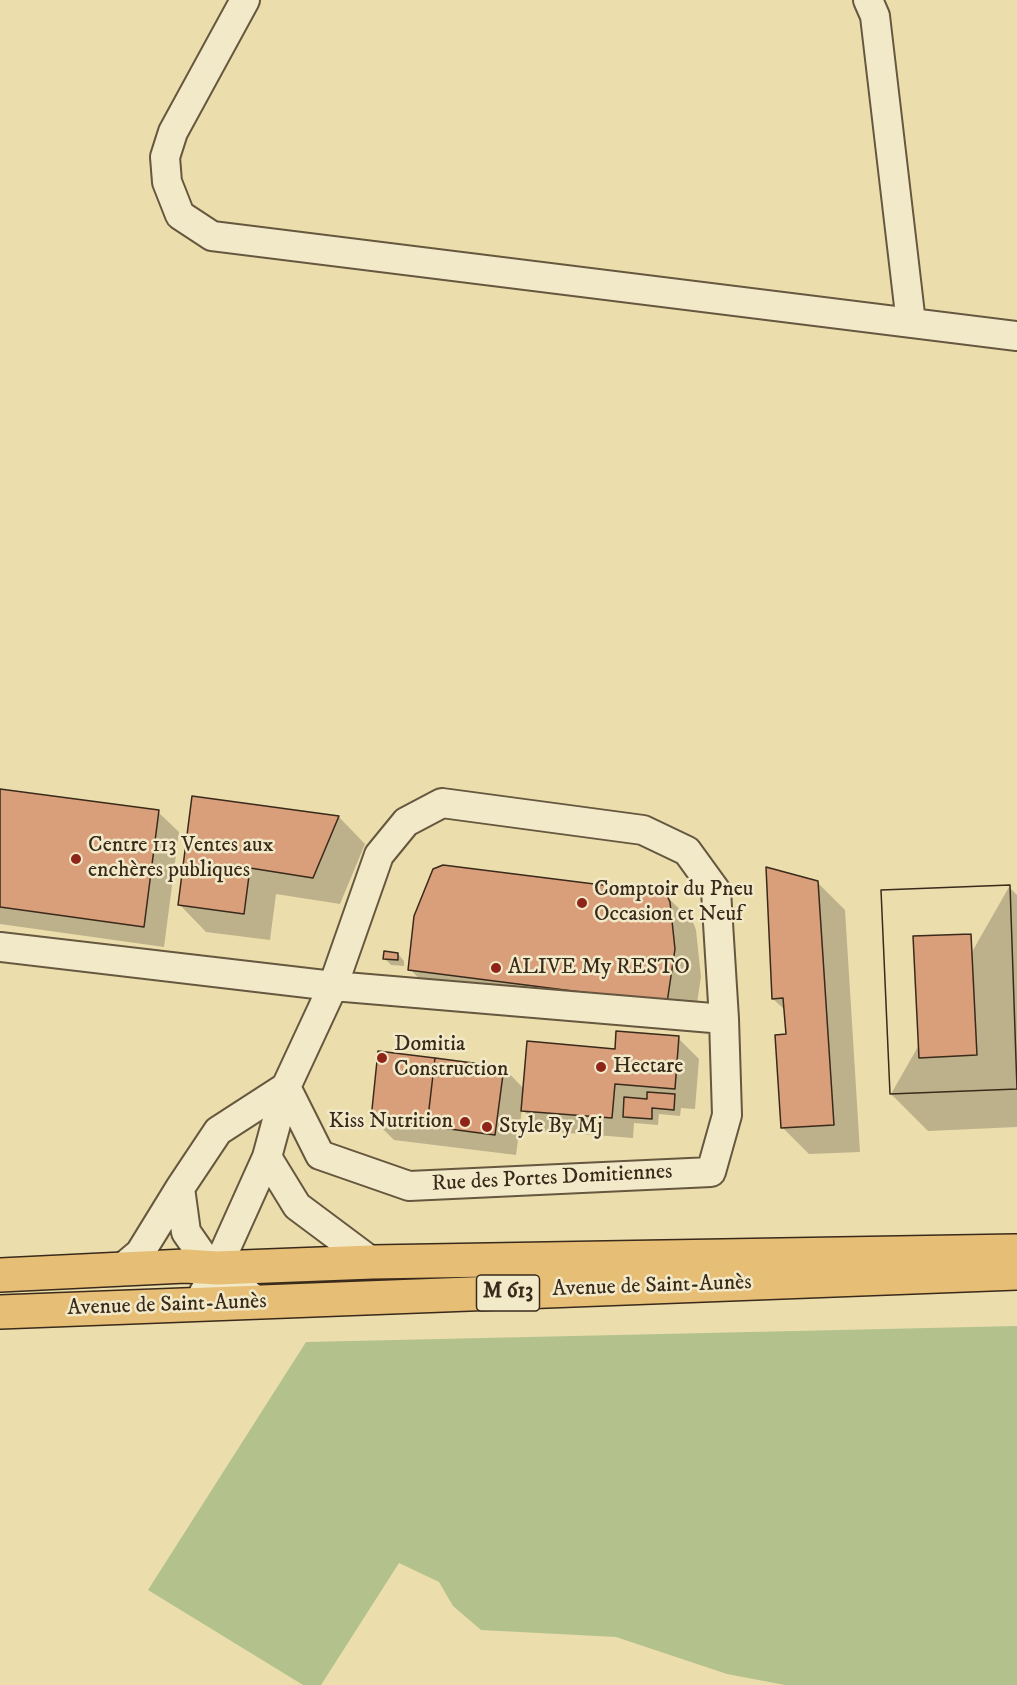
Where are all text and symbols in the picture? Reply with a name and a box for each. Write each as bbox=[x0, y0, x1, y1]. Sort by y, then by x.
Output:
place label: Centre 113 Ventes aux enchères publiques bbox=[88, 833, 273, 884]
marker: Centre 113 Ventes aux enchères publiques bbox=[69, 852, 83, 866]
place label: Comptoir du Pneu Occasion et Neuf bbox=[594, 877, 753, 928]
marker: Comptoir du Pneu Occasion et Neuf bbox=[575, 896, 589, 910]
place label: ALIVE My RESTO bbox=[508, 955, 690, 981]
marker: ALIVE My RESTO bbox=[489, 961, 503, 975]
place label: Domitia Construction bbox=[394, 1032, 508, 1084]
marker: Domitia Construction bbox=[375, 1051, 389, 1065]
place label: Hectare bbox=[613, 1054, 683, 1080]
marker: Hectare bbox=[594, 1060, 608, 1074]
place label: Kiss Nutrition bbox=[329, 1109, 453, 1135]
place label: Style By Mj bbox=[499, 1114, 602, 1140]
marker: Kiss Nutrition bbox=[458, 1115, 472, 1129]
marker: Style By Mj bbox=[480, 1120, 494, 1134]
street label: Rue des Portes Domitiennes bbox=[431, 1160, 673, 1198]
street label: Avenue de Saint-Aunès bbox=[552, 1270, 752, 1304]
road number: M 613 bbox=[476, 1275, 540, 1311]
street label: Avenue de Saint-Aunès bbox=[67, 1289, 267, 1323]

